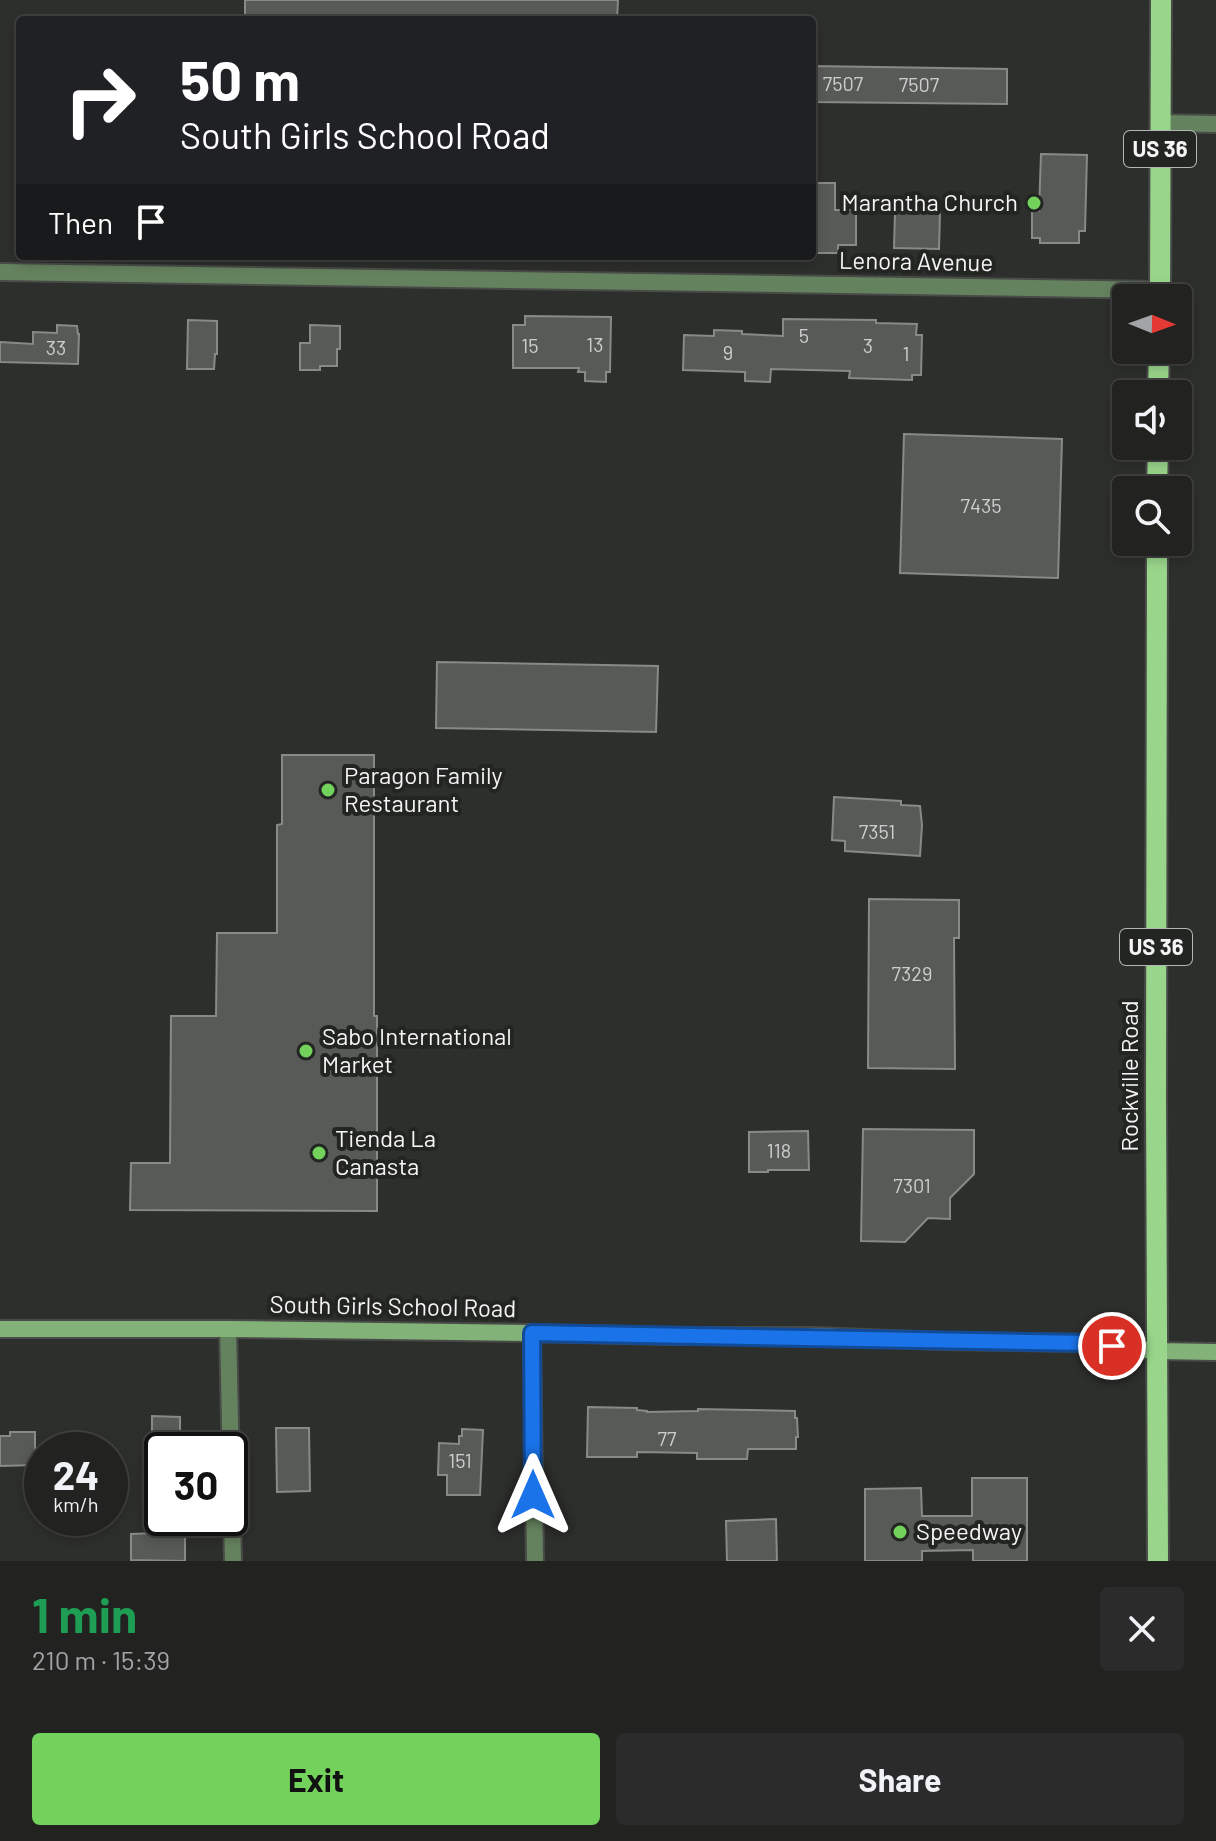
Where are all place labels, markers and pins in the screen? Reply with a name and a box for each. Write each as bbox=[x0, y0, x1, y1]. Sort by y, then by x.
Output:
place label: Marantha Church bbox=[842, 187, 1018, 216]
marker: Marantha Church bbox=[1025, 194, 1043, 212]
place label: Paragon Family Restaurant bbox=[344, 760, 503, 817]
marker: Paragon Family Restaurant bbox=[319, 781, 337, 799]
place label: Sabo International Market bbox=[322, 1021, 512, 1078]
marker: Sabo International Market bbox=[297, 1042, 315, 1060]
place label: Tienda La Canasta bbox=[335, 1123, 436, 1180]
marker: Tienda La Canasta bbox=[310, 1144, 328, 1162]
pin bbox=[1078, 1312, 1146, 1380]
place label: Speedway bbox=[916, 1516, 1022, 1545]
marker: Speedway bbox=[891, 1523, 909, 1541]

